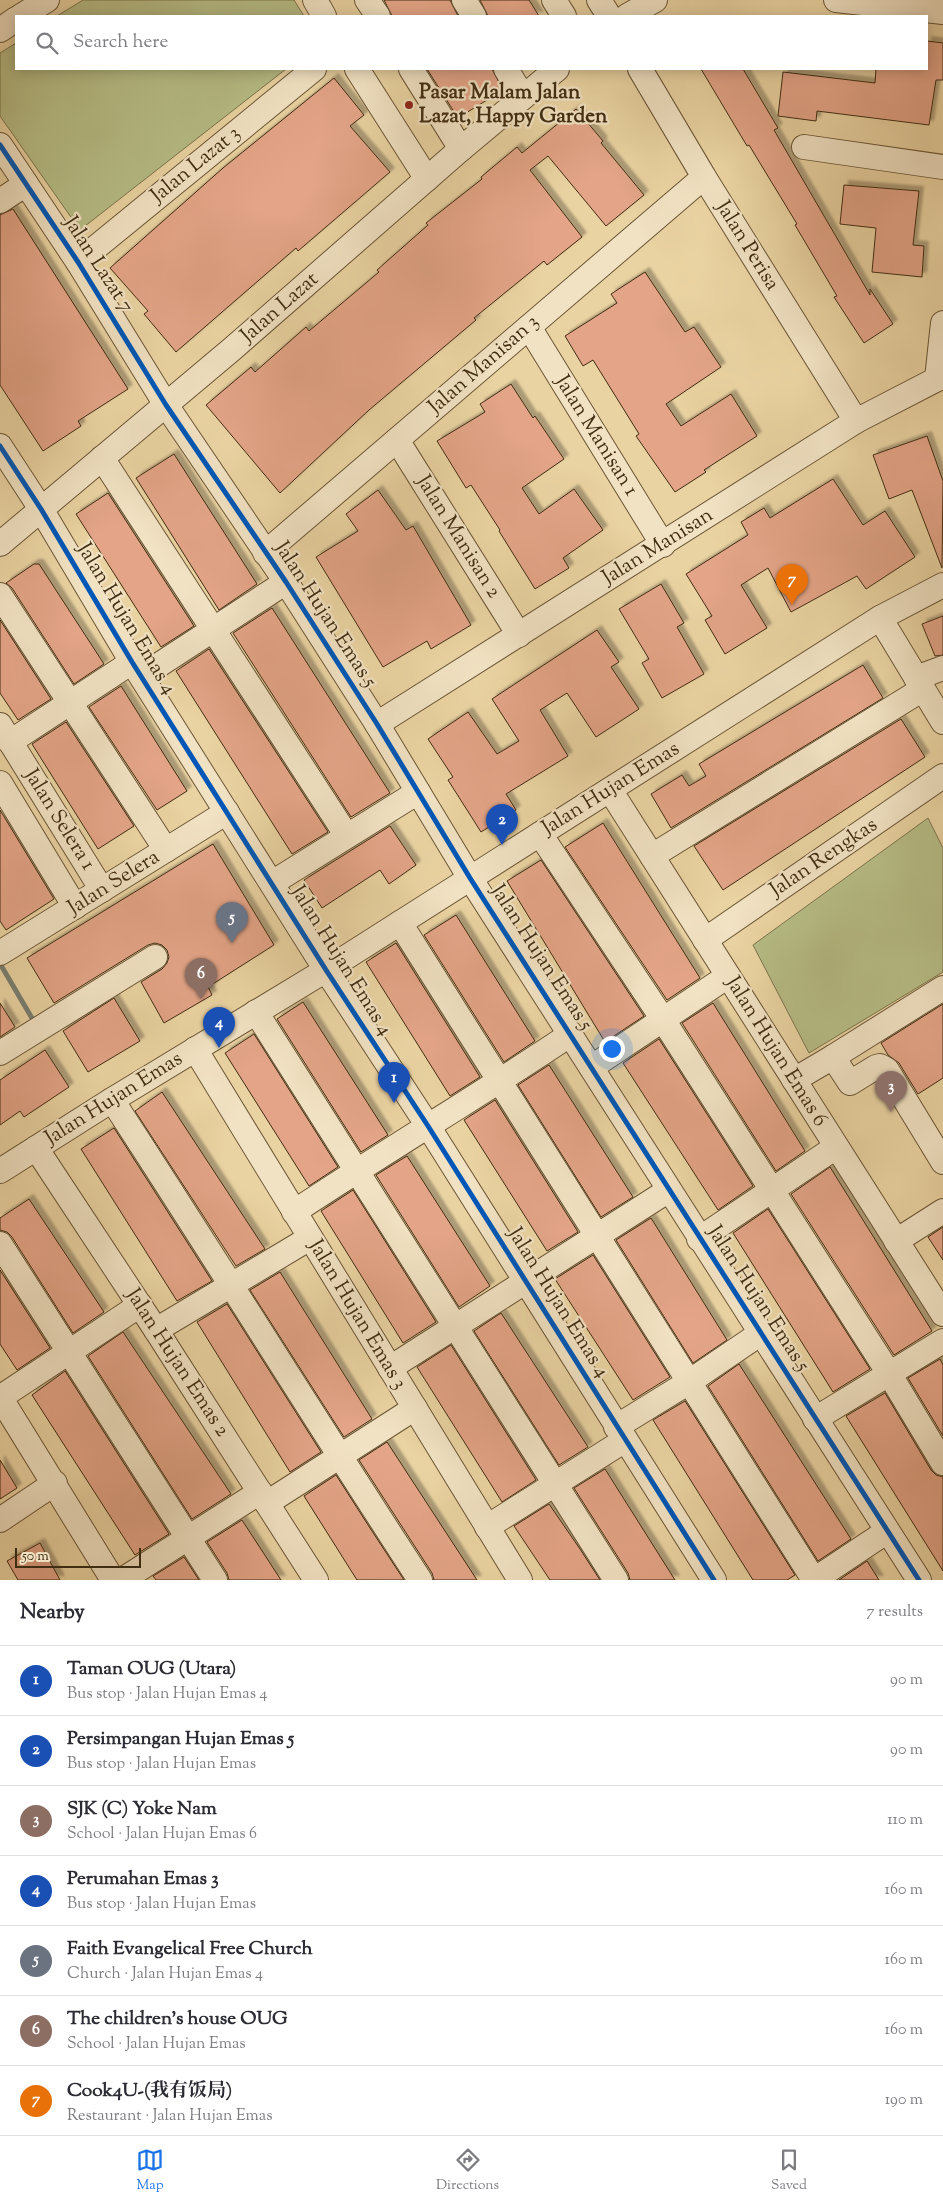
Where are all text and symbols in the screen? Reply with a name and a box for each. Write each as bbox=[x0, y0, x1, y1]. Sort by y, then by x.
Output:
search box bbox=[15, 15, 928, 70]
icon: search bbox=[33, 29, 61, 57]
text: Search here bbox=[73, 29, 168, 56]
place label: Pasar Malam Jalan Lazat, Happy Garden bbox=[419, 78, 608, 132]
marker: Pasar Malam Jalan Lazat, Happy Garden bbox=[403, 99, 415, 111]
street label: Jalan Lazat 3 bbox=[144, 119, 247, 211]
street label: Jalan Perisa bbox=[707, 195, 787, 297]
street label: Jalan Lazat 7 bbox=[55, 210, 141, 320]
street label: Jalan Lazat bbox=[234, 265, 326, 351]
street label: Jalan Manisan 3 bbox=[421, 308, 546, 423]
street label: Jalan Manisan 1 bbox=[546, 369, 645, 502]
street label: Jalan Manisan 2 bbox=[408, 469, 508, 605]
street label: Jalan Manisan bbox=[596, 501, 719, 594]
street label: Jalan Hujan Emas 5 bbox=[266, 535, 384, 694]
street label: Jalan Hujan Emas 4 bbox=[68, 537, 183, 701]
pin: 7 bbox=[776, 564, 808, 605]
street label: Jalan Hujan Emas bbox=[535, 735, 686, 844]
street label: Jalan Selera 1 bbox=[15, 762, 102, 877]
pin: 2 bbox=[486, 804, 518, 845]
street label: Jalan Rengkas bbox=[763, 811, 884, 906]
street label: Jalan Selera bbox=[61, 843, 166, 924]
street label: Jalan Hujan Emas 5 bbox=[482, 878, 600, 1037]
street label: Jalan Hujan Emas 4 bbox=[282, 879, 399, 1042]
pin: 5 bbox=[216, 902, 248, 943]
pin: 6 bbox=[185, 958, 217, 999]
street label: Jalan Hujan Emas 6 bbox=[717, 970, 834, 1133]
pin: 4 bbox=[203, 1007, 235, 1048]
your location bbox=[599, 1036, 625, 1062]
street label: Jalan Hujan Emas bbox=[38, 1045, 189, 1154]
pin: 1 bbox=[378, 1062, 410, 1103]
pin: 3 bbox=[875, 1071, 907, 1112]
street label: Jalan Hujan Emas 5 bbox=[699, 1219, 817, 1378]
street label: Jalan Hujan Emas 4 bbox=[499, 1221, 616, 1384]
street label: Jalan Hujan Emas 3 bbox=[300, 1233, 414, 1396]
street label: Jalan Hujan Emas 2 bbox=[117, 1282, 236, 1443]
scale bar bbox=[15, 1545, 141, 1568]
text: 50 m bbox=[22, 1547, 49, 1567]
text: Nearby bbox=[20, 1598, 85, 1628]
text: 7 results bbox=[867, 1601, 923, 1624]
text: Taman OUG (Utara) bbox=[67, 1656, 236, 1683]
text: 1 bbox=[33, 1669, 39, 1692]
text: 90 m bbox=[890, 1669, 923, 1692]
text: Bus stop · Jalan Hujan Emas 4 bbox=[67, 1683, 267, 1706]
text: Persimpangan Hujan Emas 5 bbox=[67, 1726, 294, 1753]
text: 2 bbox=[32, 1739, 40, 1762]
text: 90 m bbox=[890, 1739, 923, 1762]
text: Bus stop · Jalan Hujan Emas bbox=[67, 1753, 256, 1776]
text: SJK (C) Yoke Nam bbox=[67, 1796, 217, 1823]
text: 3 bbox=[33, 1809, 39, 1832]
text: 110 m bbox=[887, 1809, 923, 1832]
text: School · Jalan Hujan Emas 6 bbox=[67, 1823, 257, 1846]
text: Perumahan Emas 3 bbox=[67, 1866, 219, 1893]
text: 4 bbox=[32, 1879, 40, 1902]
text: 160 m bbox=[885, 1879, 923, 1902]
text: Bus stop · Jalan Hujan Emas bbox=[67, 1893, 256, 1916]
text: Faith Evangelical Free Church bbox=[67, 1936, 313, 1963]
text: 5 bbox=[33, 1949, 39, 1972]
text: 160 m bbox=[885, 1949, 923, 1972]
text: Church · Jalan Hujan Emas 4 bbox=[67, 1963, 263, 1986]
text: The children's house OUG bbox=[67, 2006, 287, 2033]
text: 6 bbox=[32, 2019, 40, 2042]
text: 160 m bbox=[885, 2019, 923, 2042]
text: School · Jalan Hujan Emas bbox=[67, 2033, 246, 2056]
text: Cook4U-(我有饭局) bbox=[67, 2078, 232, 2105]
text: 7 bbox=[32, 2089, 40, 2112]
text: 190 m bbox=[885, 2089, 923, 2112]
text: Restaurant · Jalan Hujan Emas bbox=[67, 2105, 273, 2128]
tab: Map bbox=[136, 2146, 164, 2196]
tab: Directions bbox=[436, 2146, 499, 2196]
tab: Saved bbox=[771, 2146, 807, 2196]

